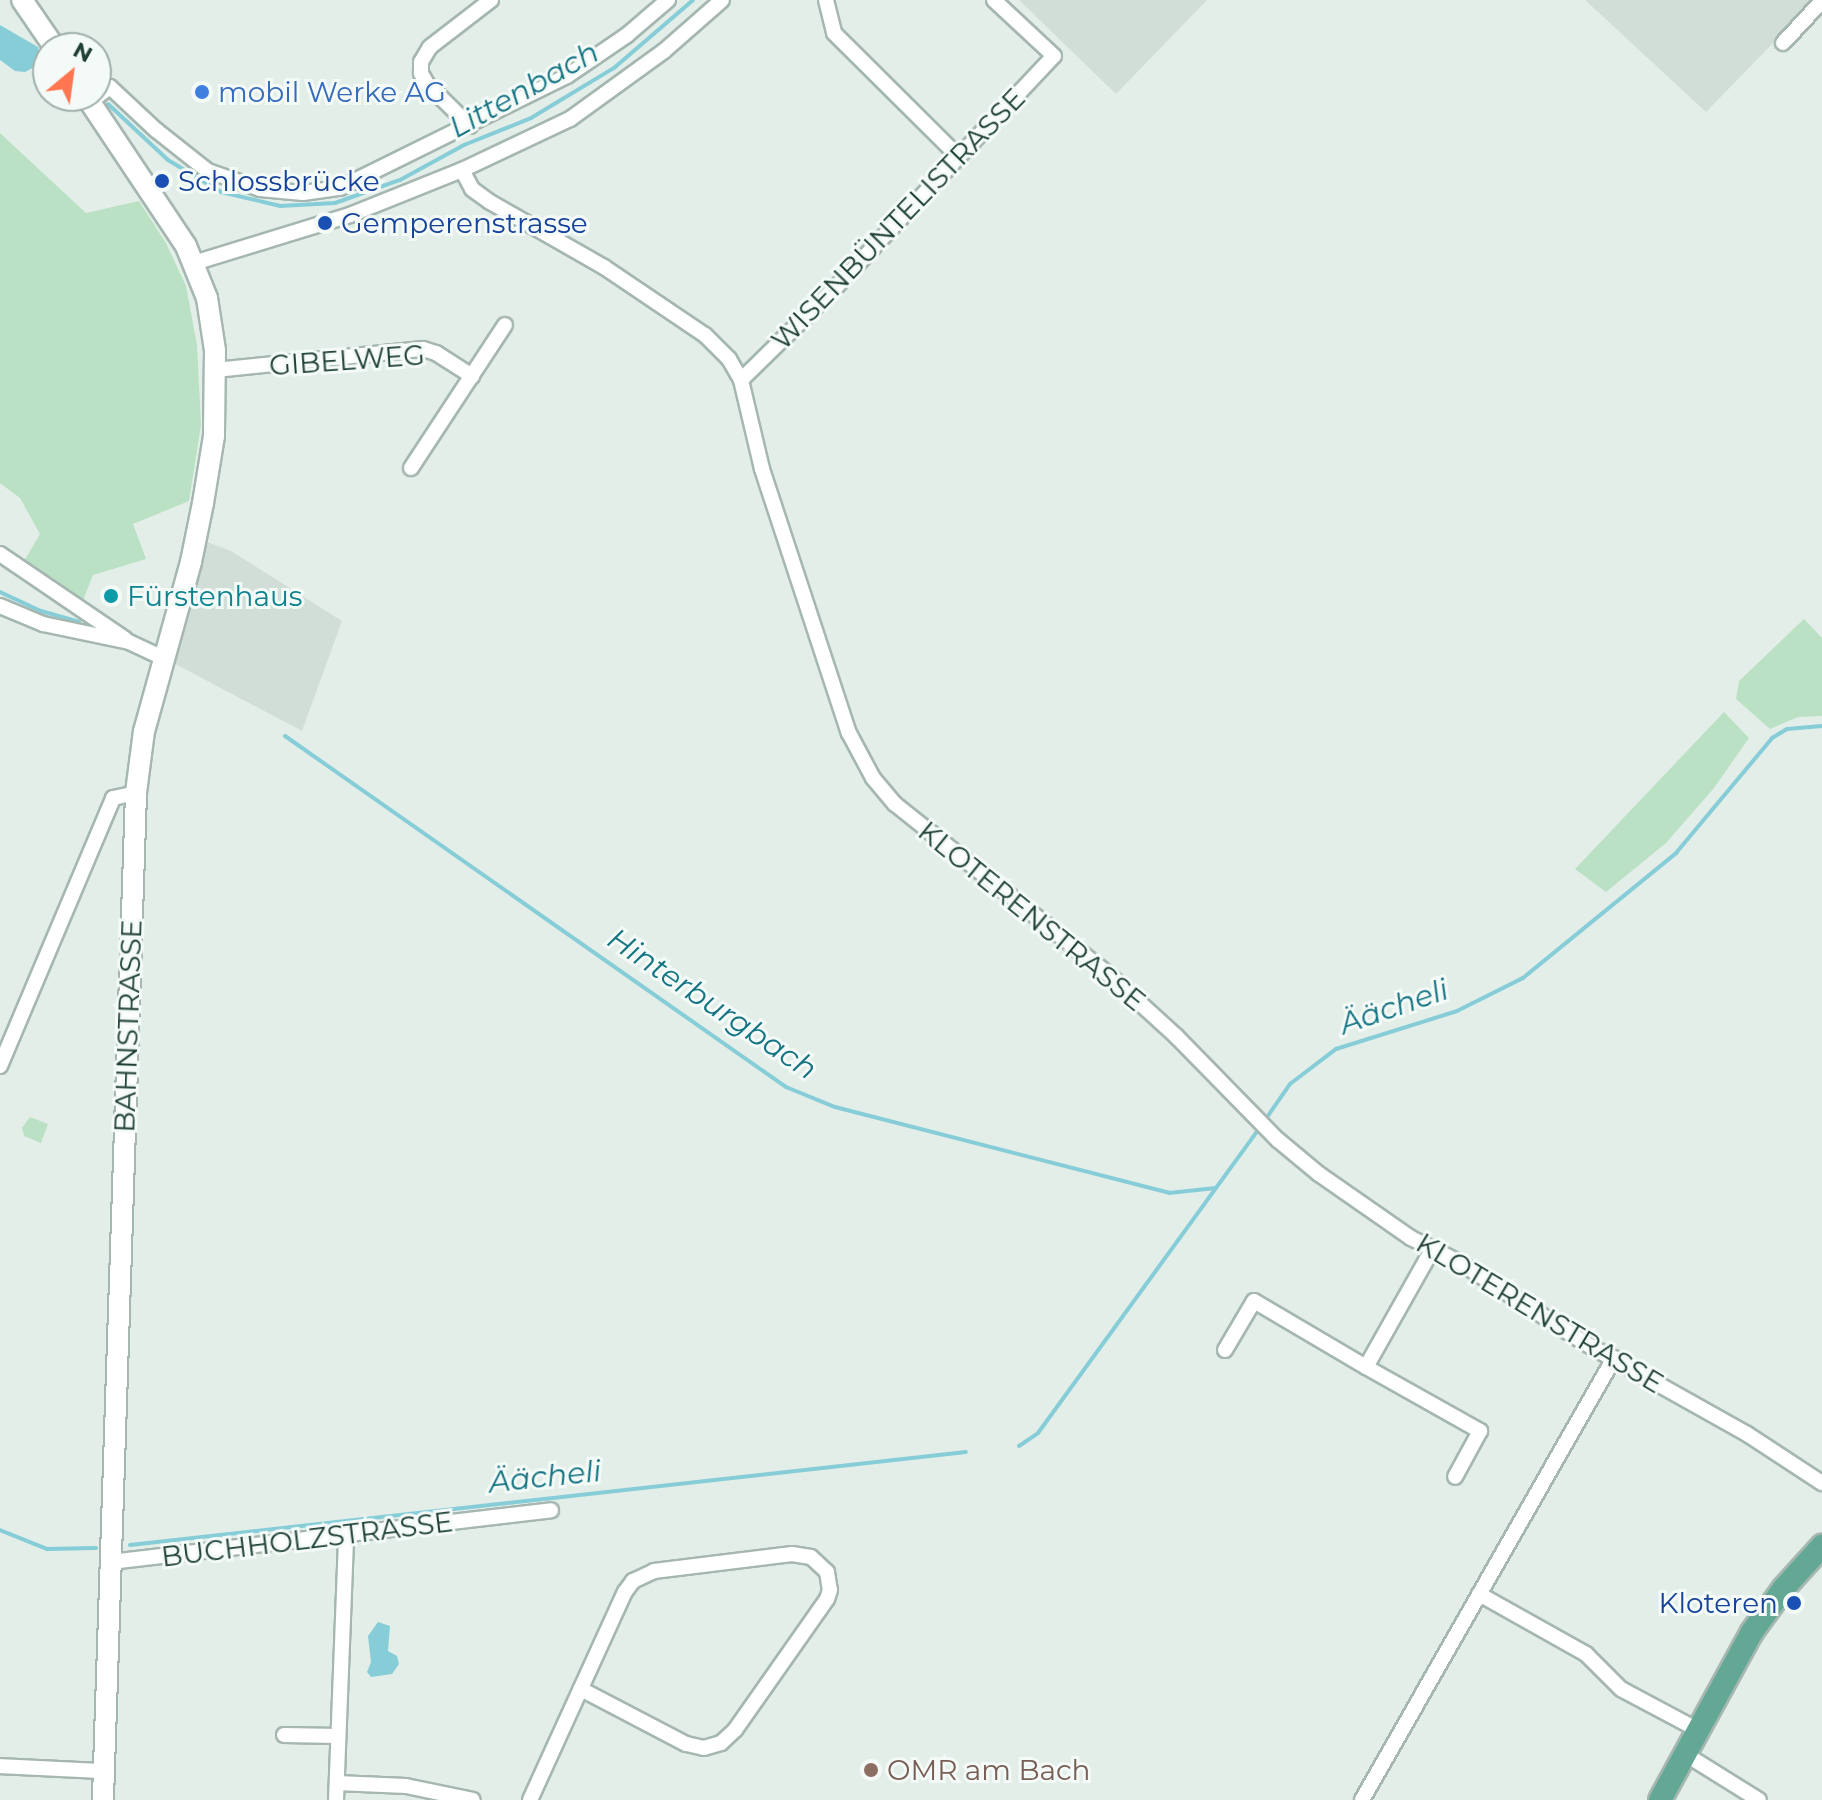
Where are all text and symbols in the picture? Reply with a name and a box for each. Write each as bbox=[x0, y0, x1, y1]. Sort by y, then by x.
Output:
north arrow bbox=[32, 32, 112, 112]
water label: Littenbach bbox=[443, 34, 605, 146]
text: N bbox=[69, 36, 97, 68]
place label: mobil Werke AG bbox=[218, 75, 446, 109]
street label: WISENBÜNTELISTRASSE bbox=[764, 81, 1032, 357]
marker: mobil Werke AG bbox=[193, 83, 211, 101]
place label: Schlossbrücke bbox=[178, 164, 380, 198]
marker: Schlossbrücke bbox=[153, 172, 171, 190]
place label: Gemperenstrasse bbox=[341, 206, 588, 240]
marker: Gemperenstrasse bbox=[316, 214, 334, 232]
street label: GIBELWEG bbox=[268, 338, 426, 382]
place label: Fürstenhaus bbox=[127, 579, 302, 613]
marker: Fürstenhaus bbox=[102, 587, 120, 605]
street label: KLOTERENSTRASSE bbox=[912, 814, 1152, 1018]
street label: BAHNSTRASSE bbox=[107, 919, 149, 1133]
water label: Hinterburgbach bbox=[601, 921, 823, 1087]
water label: Äächeli bbox=[1335, 972, 1453, 1042]
street label: KLOTERENSTRASSE bbox=[1410, 1226, 1670, 1400]
water label: Äächeli bbox=[487, 1453, 603, 1501]
street label: BUCHHOLZSTRASSE bbox=[159, 1504, 455, 1574]
place label: Kloteren bbox=[1659, 1586, 1778, 1620]
marker: Kloteren bbox=[1785, 1594, 1803, 1612]
place label: OMR am Bach bbox=[887, 1753, 1090, 1787]
marker: OMR am Bach bbox=[862, 1761, 880, 1779]

